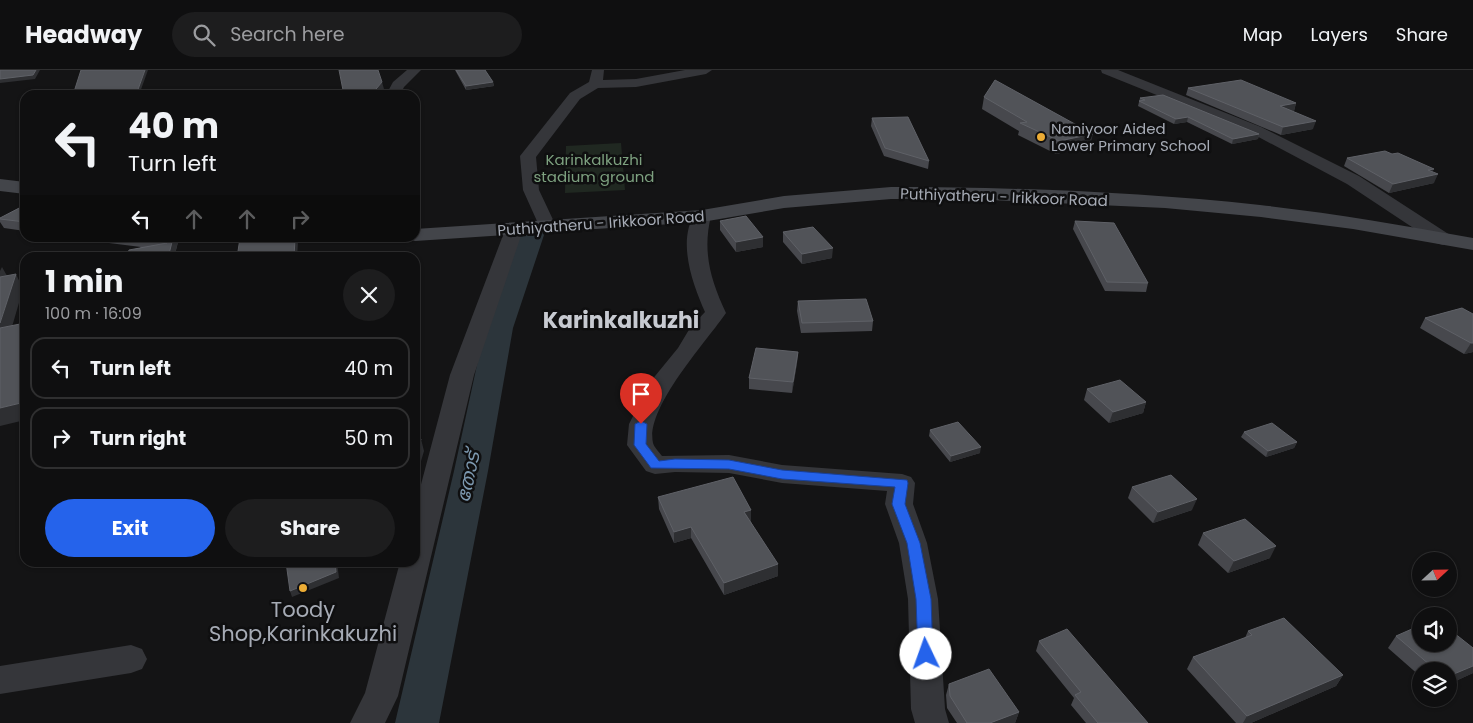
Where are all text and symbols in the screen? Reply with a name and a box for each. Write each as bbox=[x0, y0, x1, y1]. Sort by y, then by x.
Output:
search box bbox=[172, 12, 522, 57]
text: Headway bbox=[25, 18, 142, 51]
icon: search bbox=[190, 21, 218, 49]
text: Search here bbox=[230, 21, 345, 48]
text: Map bbox=[1243, 22, 1283, 47]
text: Layers bbox=[1311, 22, 1368, 47]
text: Share bbox=[1396, 22, 1448, 47]
text: 40 m bbox=[128, 101, 219, 150]
icon: left bbox=[45, 110, 110, 175]
place label: Naniyoor Aided Lower Primary School bbox=[1051, 118, 1210, 156]
marker: Naniyoor Aided Lower Primary School bbox=[1035, 131, 1047, 143]
text: Turn left bbox=[128, 148, 216, 179]
park label: Karinkalkuzhi stadium ground bbox=[534, 149, 655, 187]
street label: Puthiyatheru - Irikkoor Road bbox=[900, 183, 1108, 211]
icon: left bbox=[127, 205, 155, 233]
icon: ahead bbox=[180, 205, 208, 233]
icon: ahead bbox=[233, 205, 261, 233]
icon: right bbox=[286, 205, 314, 233]
street label: Puthiyatheru - Irikkoor Road bbox=[497, 205, 705, 241]
text: 1 min bbox=[45, 260, 123, 303]
button: close bbox=[343, 269, 395, 321]
text: 100 m · 16:09 bbox=[45, 302, 142, 325]
district label: Karinkalkuzhi bbox=[543, 305, 699, 336]
icon: left bbox=[47, 354, 75, 382]
text: Turn left bbox=[90, 355, 171, 382]
text: 40 m bbox=[344, 355, 393, 382]
pin bbox=[620, 373, 662, 424]
icon: arrive bbox=[627, 380, 655, 408]
icon: right bbox=[47, 424, 75, 452]
text: Turn right bbox=[90, 425, 186, 452]
text: 50 m bbox=[344, 425, 393, 452]
water label: തോട് bbox=[450, 443, 488, 505]
button: Exit bbox=[45, 499, 215, 557]
button: Share bbox=[225, 499, 395, 557]
north arrow bbox=[1412, 552, 1458, 598]
map controls bbox=[1412, 552, 1457, 707]
marker: Toody Shop,Karinkakuzhi bbox=[297, 582, 309, 594]
place label: Toody Shop,Karinkakuzhi bbox=[209, 595, 397, 648]
button: sound bbox=[1412, 607, 1457, 652]
position arrow bbox=[899, 627, 951, 679]
button: layers bbox=[1412, 662, 1457, 707]

